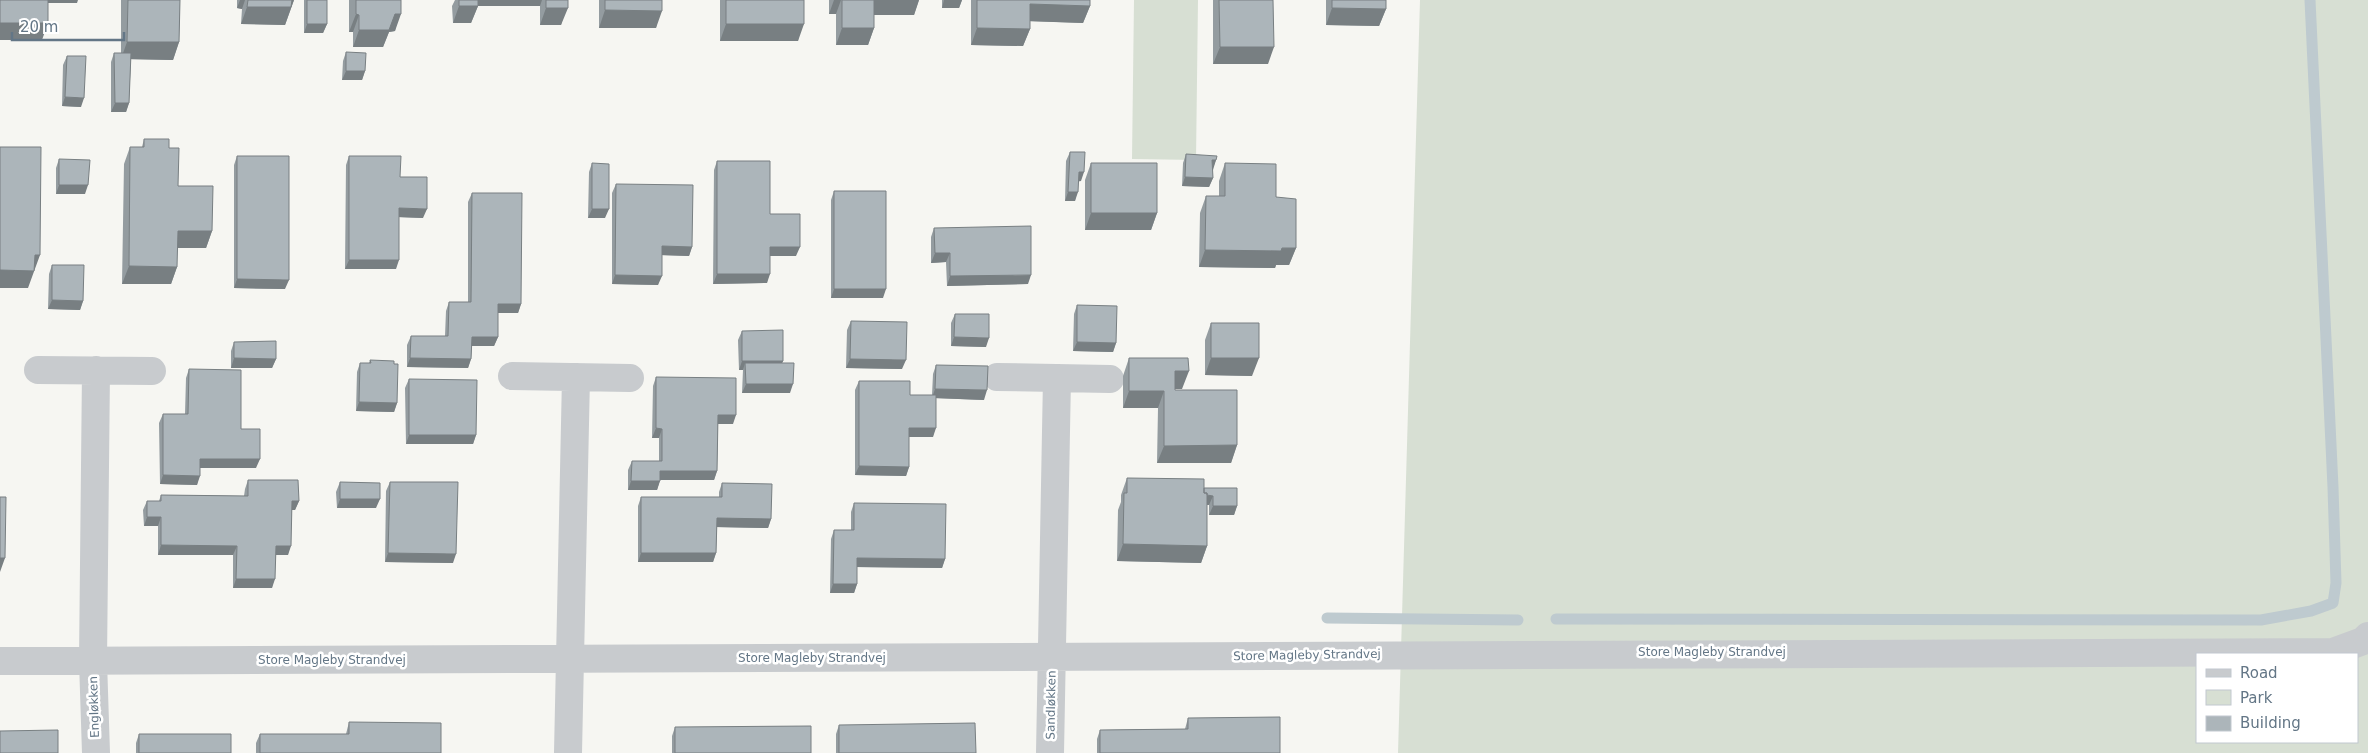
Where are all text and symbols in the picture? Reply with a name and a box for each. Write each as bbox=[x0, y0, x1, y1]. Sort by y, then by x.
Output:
scale bar bbox=[12, 10, 125, 42]
text: 20 m bbox=[20, 18, 58, 36]
street label: Store Magleby Strandvej bbox=[1638, 645, 1786, 659]
street label: Store Magleby Strandvej bbox=[1233, 647, 1381, 663]
street label: Store Magleby Strandvej bbox=[738, 651, 886, 665]
street label: Store Magleby Strandvej bbox=[258, 653, 406, 667]
legend bbox=[2196, 653, 2358, 743]
text: Road bbox=[2240, 664, 2278, 682]
street label: Sandløkken bbox=[1043, 670, 1059, 740]
street label: Engløkken bbox=[86, 676, 102, 738]
text: Park bbox=[2240, 689, 2273, 707]
text: Building bbox=[2240, 714, 2301, 732]

